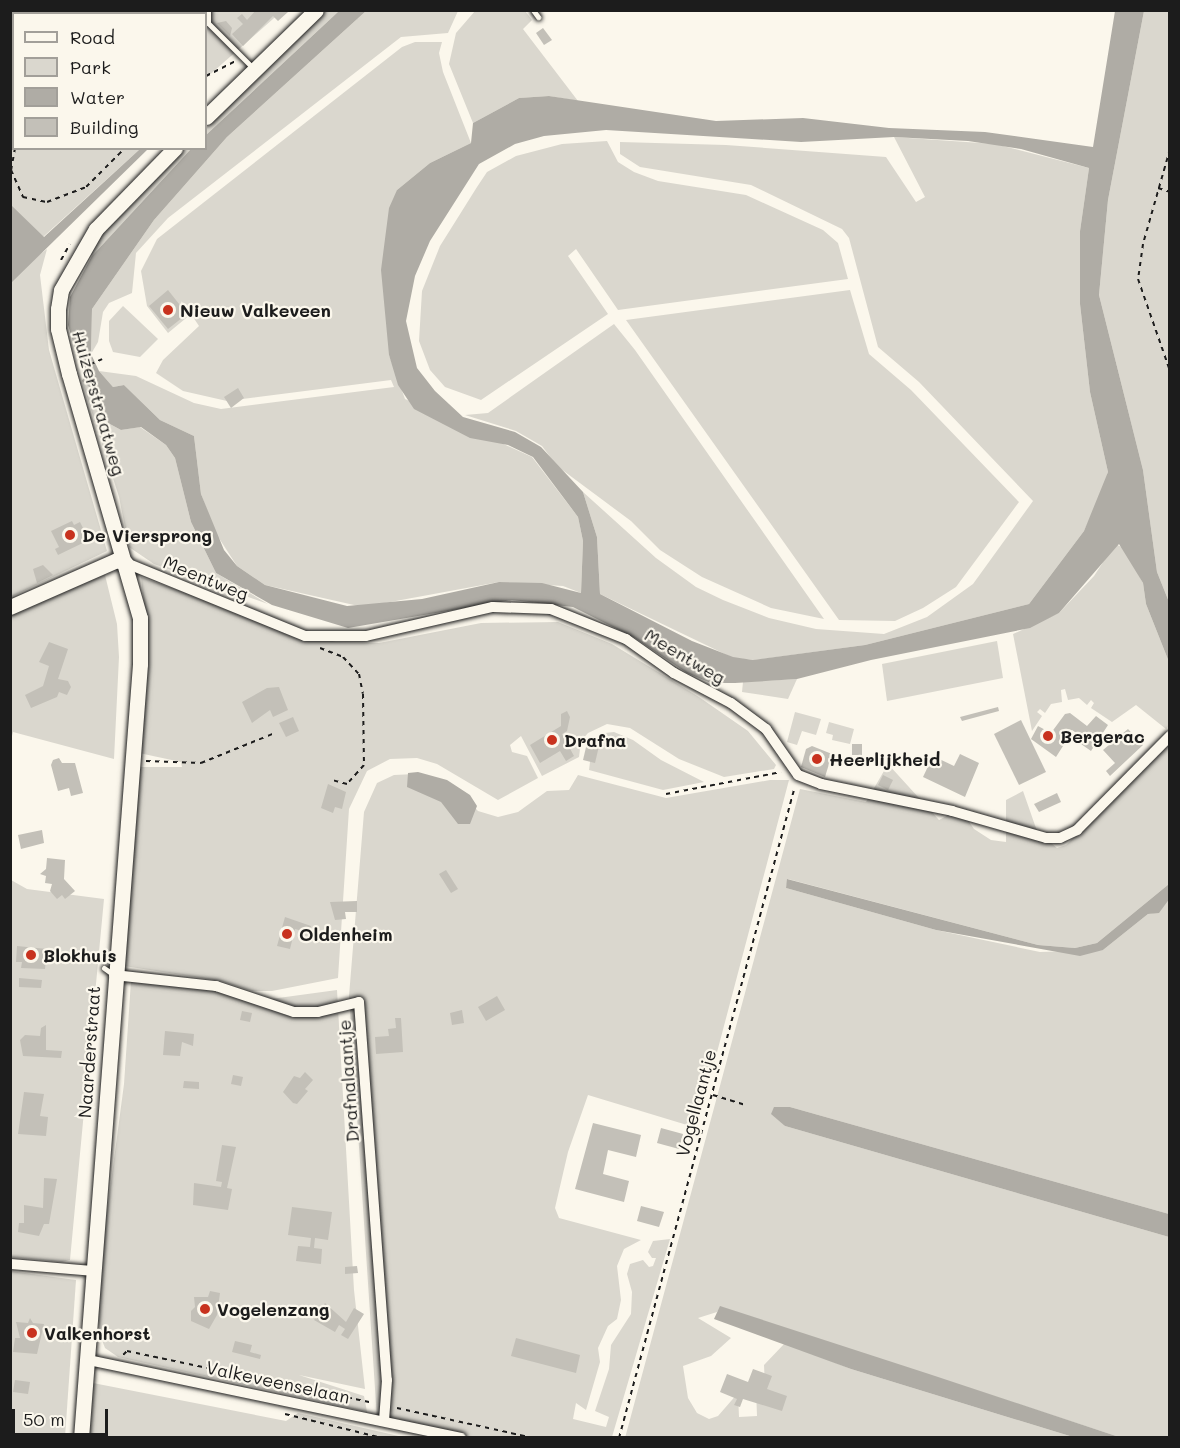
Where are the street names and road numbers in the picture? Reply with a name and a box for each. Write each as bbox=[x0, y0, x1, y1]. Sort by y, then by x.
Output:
street label: Huizerstraatweg bbox=[68, 328, 130, 478]
street label: Meentweg bbox=[160, 551, 252, 605]
street label: Meentweg bbox=[641, 624, 729, 688]
street label: Naarderstraat bbox=[74, 985, 104, 1119]
street label: Drafnalaantje bbox=[333, 1019, 363, 1143]
street label: Vogellaantje bbox=[671, 1047, 721, 1159]
street label: Valkeveenselaan bbox=[204, 1356, 352, 1408]

